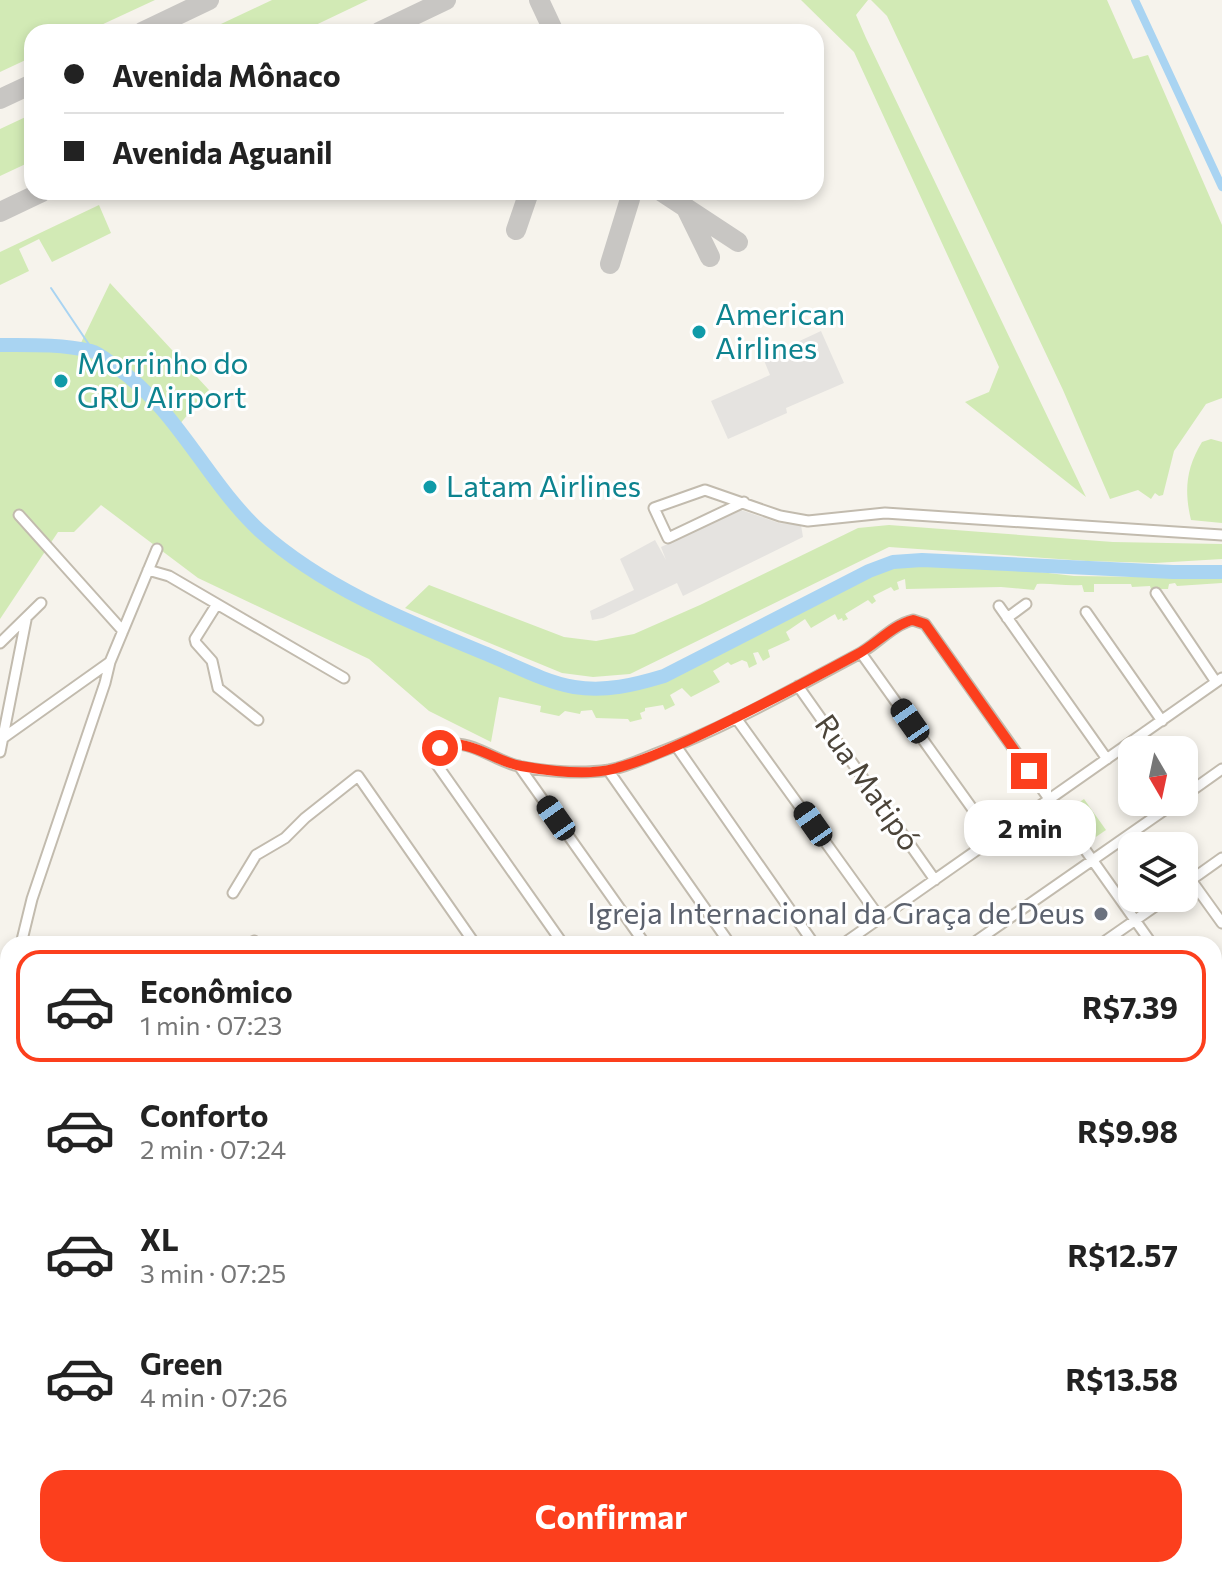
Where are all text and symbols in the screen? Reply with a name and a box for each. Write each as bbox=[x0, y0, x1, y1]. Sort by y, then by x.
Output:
text: Avenida Mônaco bbox=[112, 56, 341, 93]
text: Avenida Aguanil bbox=[112, 133, 332, 170]
place label: American Airlines bbox=[715, 294, 845, 365]
marker: American Airlines bbox=[690, 323, 708, 341]
place label: Morrinho do GRU Airport bbox=[77, 343, 249, 414]
marker: Morrinho do GRU Airport bbox=[52, 372, 70, 390]
place label: Latam Airlines bbox=[446, 466, 641, 503]
marker: Latam Airlines bbox=[421, 478, 439, 496]
car bbox=[886, 694, 934, 748]
street label: Rua Matipó bbox=[809, 706, 929, 857]
route start bbox=[422, 730, 458, 766]
north arrow bbox=[1118, 736, 1198, 816]
map controls bbox=[1118, 736, 1198, 912]
route end bbox=[1011, 753, 1047, 789]
car bbox=[532, 791, 580, 845]
car bbox=[789, 797, 837, 851]
callout: 2 min bbox=[963, 799, 1095, 855]
text: 2 min bbox=[998, 812, 1062, 843]
button: layers bbox=[1118, 832, 1198, 912]
place label: Igreja Internacional da Graça de Deus bbox=[587, 893, 1085, 930]
marker: Igreja Internacional da Graça de Deus bbox=[1092, 905, 1110, 923]
icon: car bbox=[44, 970, 116, 1042]
text: Econômico bbox=[140, 972, 293, 1009]
text: R$7.39 bbox=[1082, 988, 1178, 1025]
text: 1 min · 07:23 bbox=[140, 1009, 282, 1040]
icon: car bbox=[44, 1094, 116, 1166]
text: Conforto bbox=[140, 1096, 268, 1133]
text: R$9.98 bbox=[1077, 1112, 1178, 1149]
text: 2 min · 07:24 bbox=[140, 1133, 286, 1164]
icon: car bbox=[44, 1218, 116, 1290]
text: XL bbox=[140, 1220, 179, 1257]
text: R$12.57 bbox=[1067, 1236, 1178, 1273]
text: 3 min · 07:25 bbox=[140, 1257, 286, 1288]
icon: car bbox=[44, 1342, 116, 1414]
text: Green bbox=[140, 1344, 223, 1381]
text: R$13.58 bbox=[1065, 1360, 1178, 1397]
text: 4 min · 07:26 bbox=[140, 1381, 288, 1412]
button: Confirmar bbox=[40, 1470, 1182, 1562]

